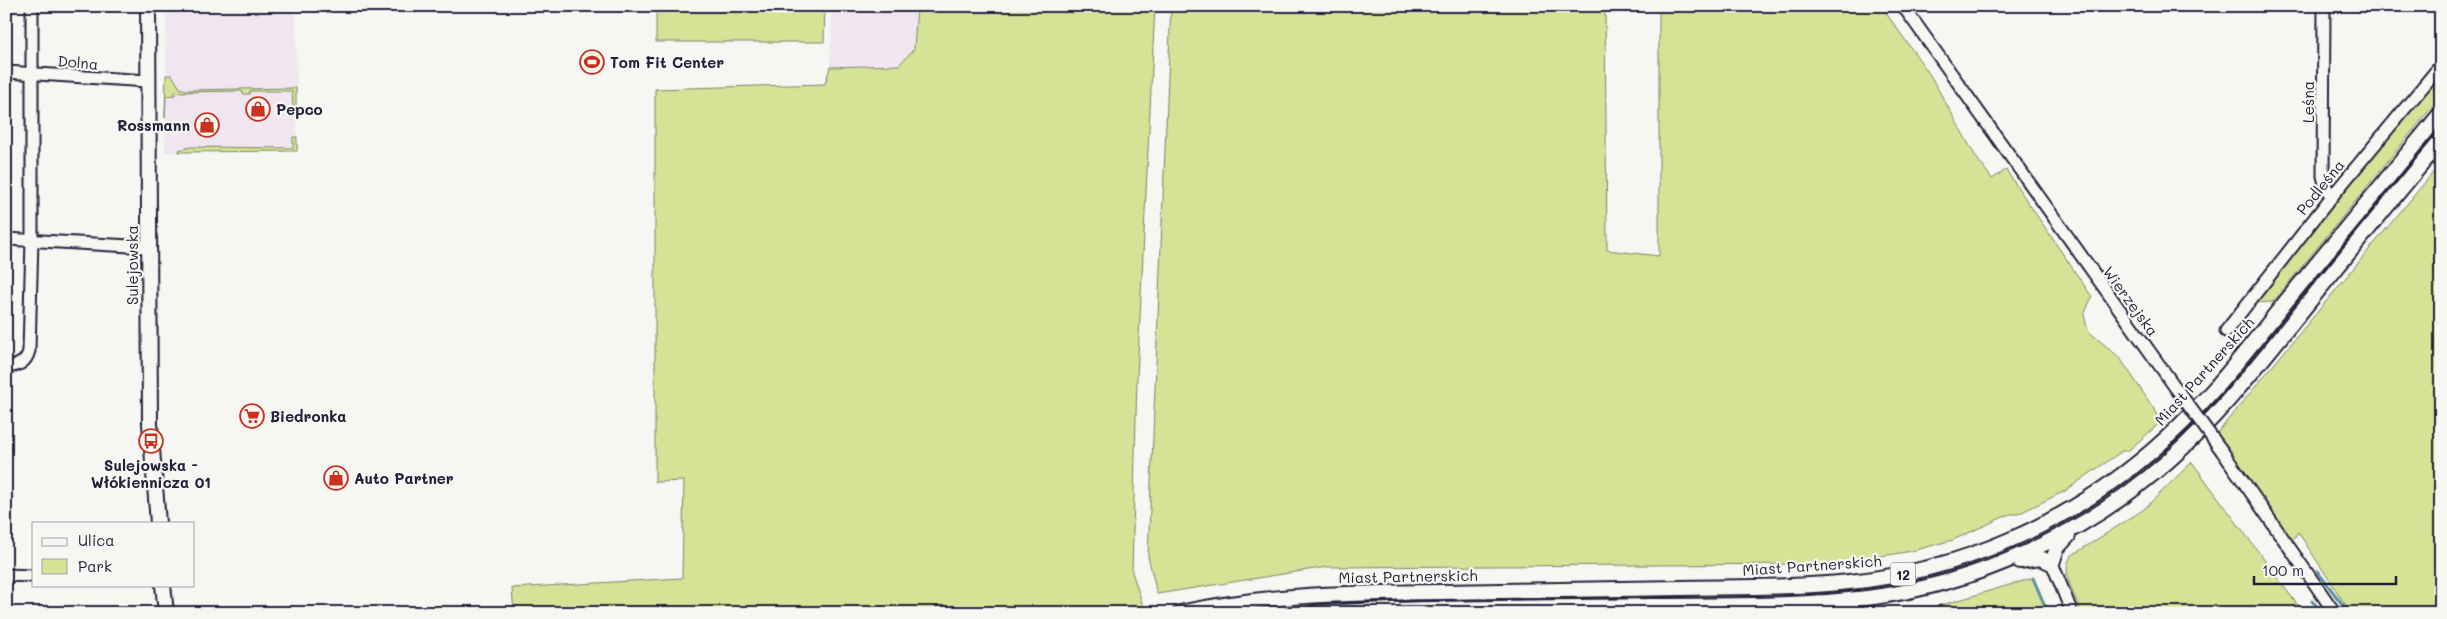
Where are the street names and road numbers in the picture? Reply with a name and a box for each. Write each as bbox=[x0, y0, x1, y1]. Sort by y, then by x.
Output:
street label: Dolna bbox=[57, 50, 99, 74]
street label: Leśna bbox=[2298, 81, 2318, 123]
street label: Podleśna bbox=[2292, 155, 2348, 219]
street label: Sulejowska bbox=[122, 225, 142, 305]
street label: Wierzejska bbox=[2099, 262, 2163, 340]
street label: Miast Partnerskich bbox=[2150, 312, 2258, 430]
street label: Miast Partnerskich bbox=[1742, 550, 1882, 580]
road number: 12 bbox=[1890, 562, 1916, 586]
street label: Miast Partnerskich bbox=[1338, 565, 1478, 587]

